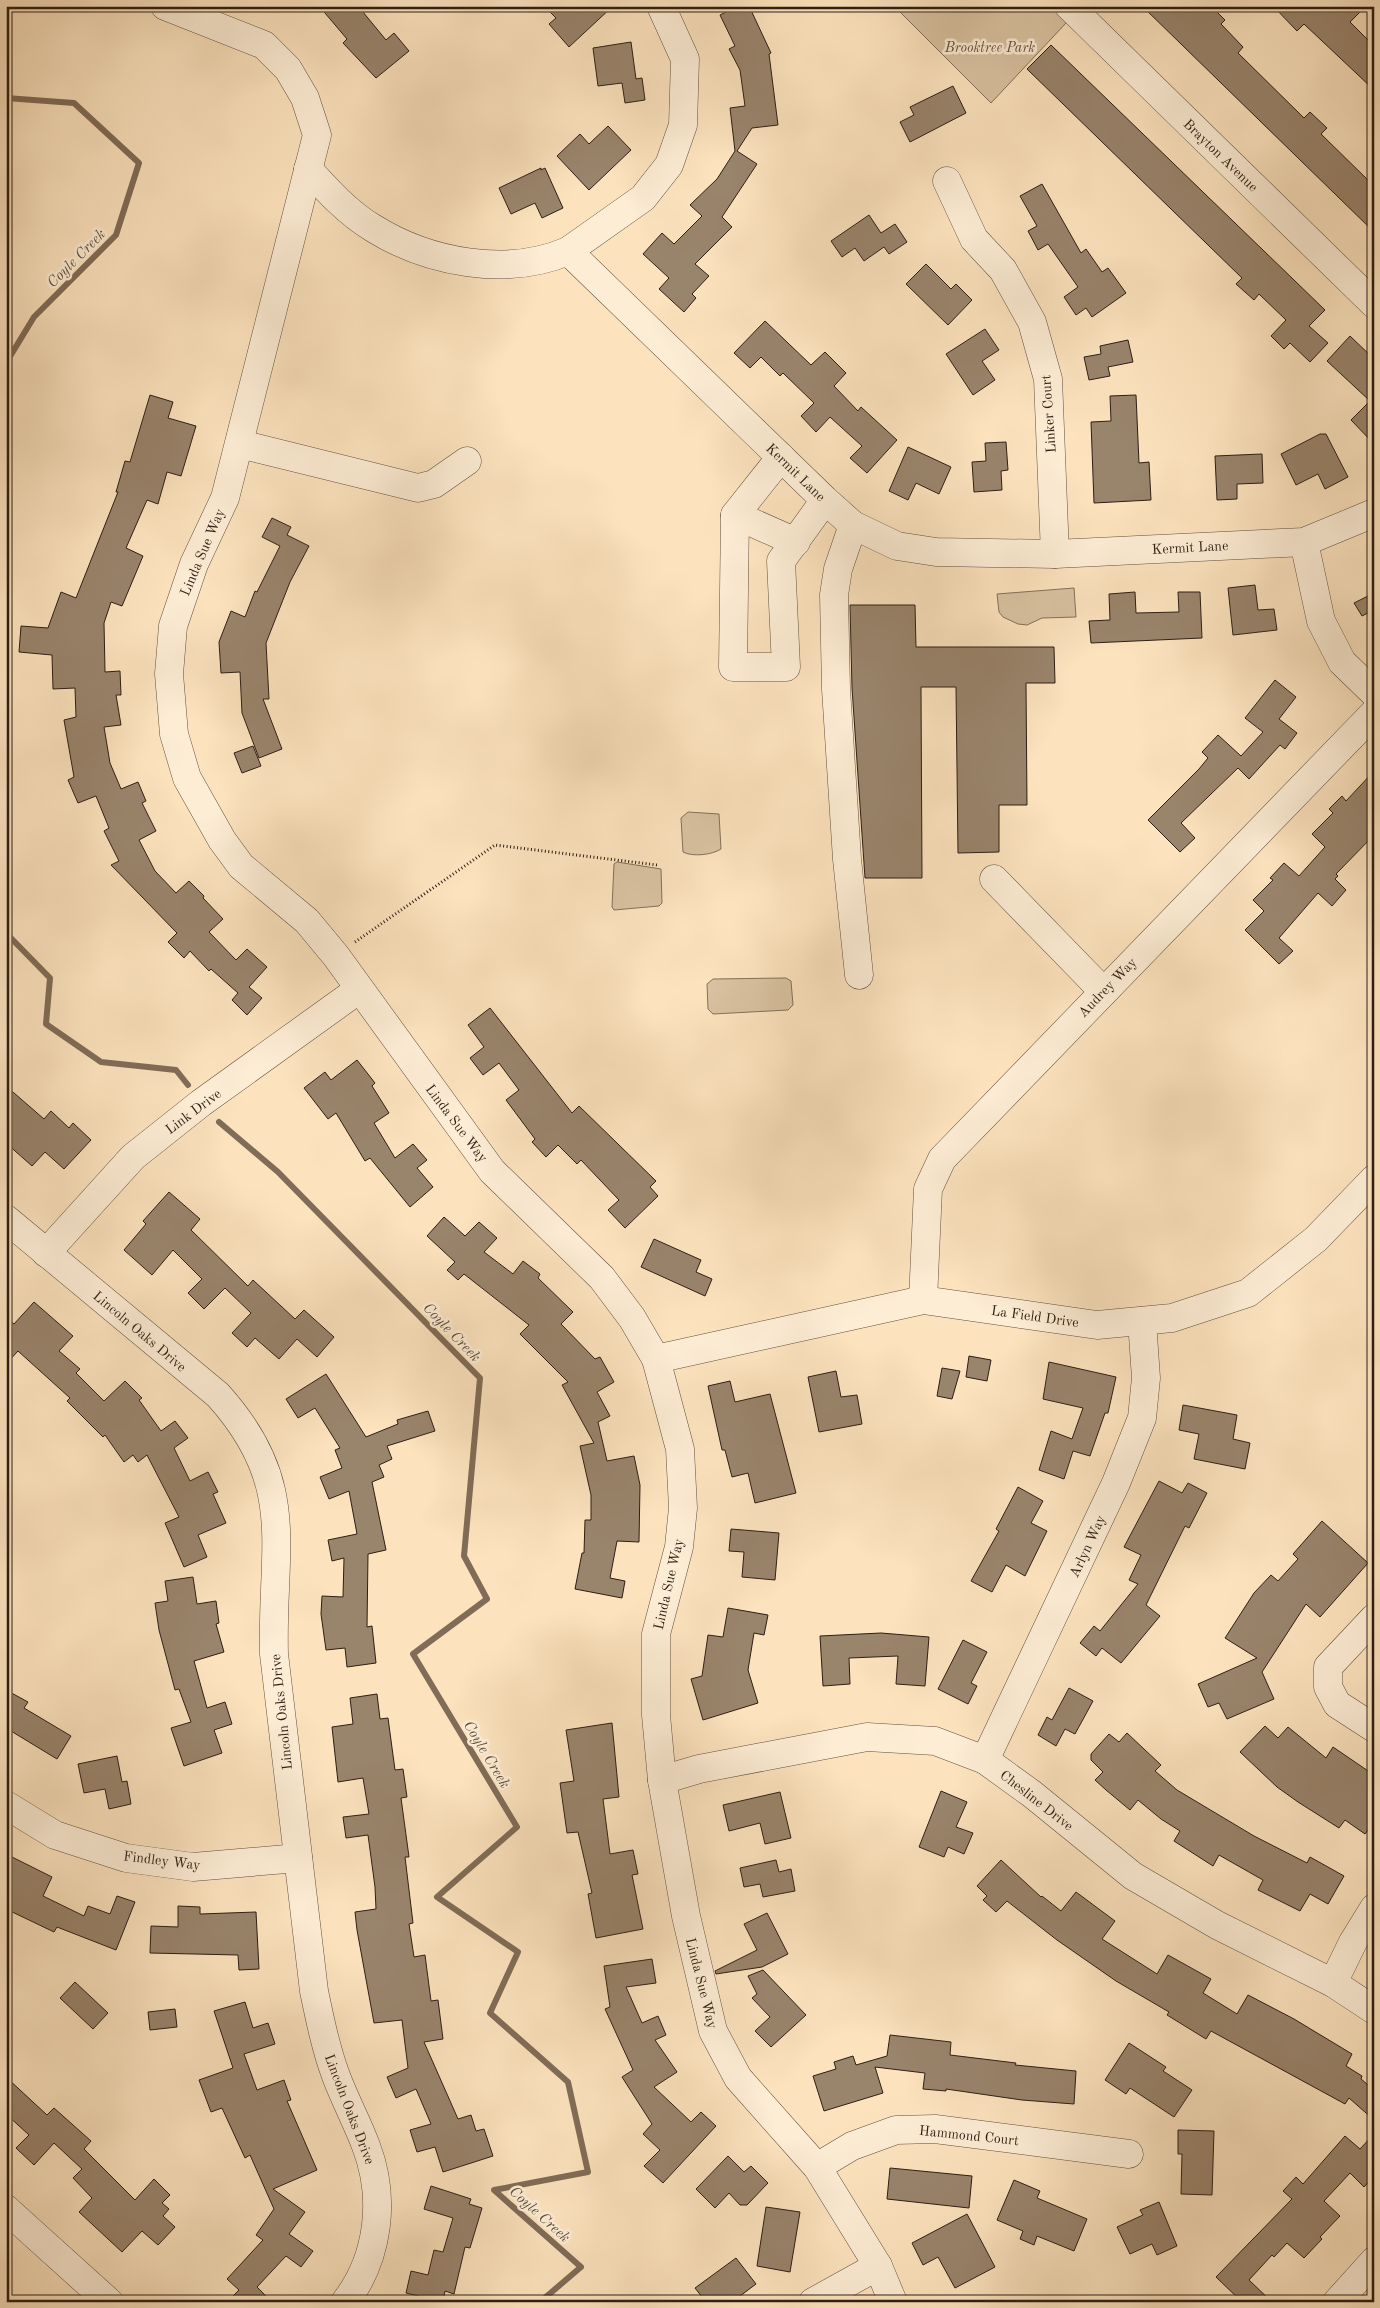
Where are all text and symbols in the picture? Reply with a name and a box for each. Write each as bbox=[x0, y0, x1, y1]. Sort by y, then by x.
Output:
park label: Brooktree Park bbox=[944, 41, 1035, 55]
street label: Brayton Avenue bbox=[1180, 117, 1260, 195]
water label: Coyle Creek bbox=[45, 227, 109, 291]
street label: Linker Court bbox=[1039, 374, 1059, 454]
street label: Kermit Lane bbox=[763, 441, 828, 504]
street label: Linda Sue Way bbox=[178, 506, 228, 598]
street label: Kermit Lane bbox=[1151, 539, 1229, 557]
street label: Audrey Way bbox=[1076, 955, 1140, 1020]
street label: Linda Sue Way bbox=[423, 1082, 490, 1166]
street label: Link Drive bbox=[163, 1086, 224, 1137]
street label: Lincoln Oaks Drive bbox=[90, 1289, 189, 1375]
water label: Coyle Creek bbox=[419, 1301, 483, 1365]
street label: La Field Drive bbox=[990, 1304, 1080, 1330]
street label: Arlyn Way bbox=[1067, 1513, 1109, 1580]
street label: Linda Sue Way bbox=[652, 1537, 686, 1631]
street label: Lincoln Oaks Drive bbox=[269, 1653, 295, 1771]
water label: Coyle Creek bbox=[460, 1719, 512, 1791]
street label: Chesline Drive bbox=[997, 1768, 1076, 1834]
street label: Findley Way bbox=[123, 1849, 202, 1873]
street label: Linda Sue Way bbox=[683, 1936, 719, 2031]
street label: Lincoln Oaks Drive bbox=[322, 2052, 377, 2166]
street label: Hammond Court bbox=[918, 2124, 1020, 2148]
water label: Coyle Creek bbox=[506, 2184, 572, 2246]

